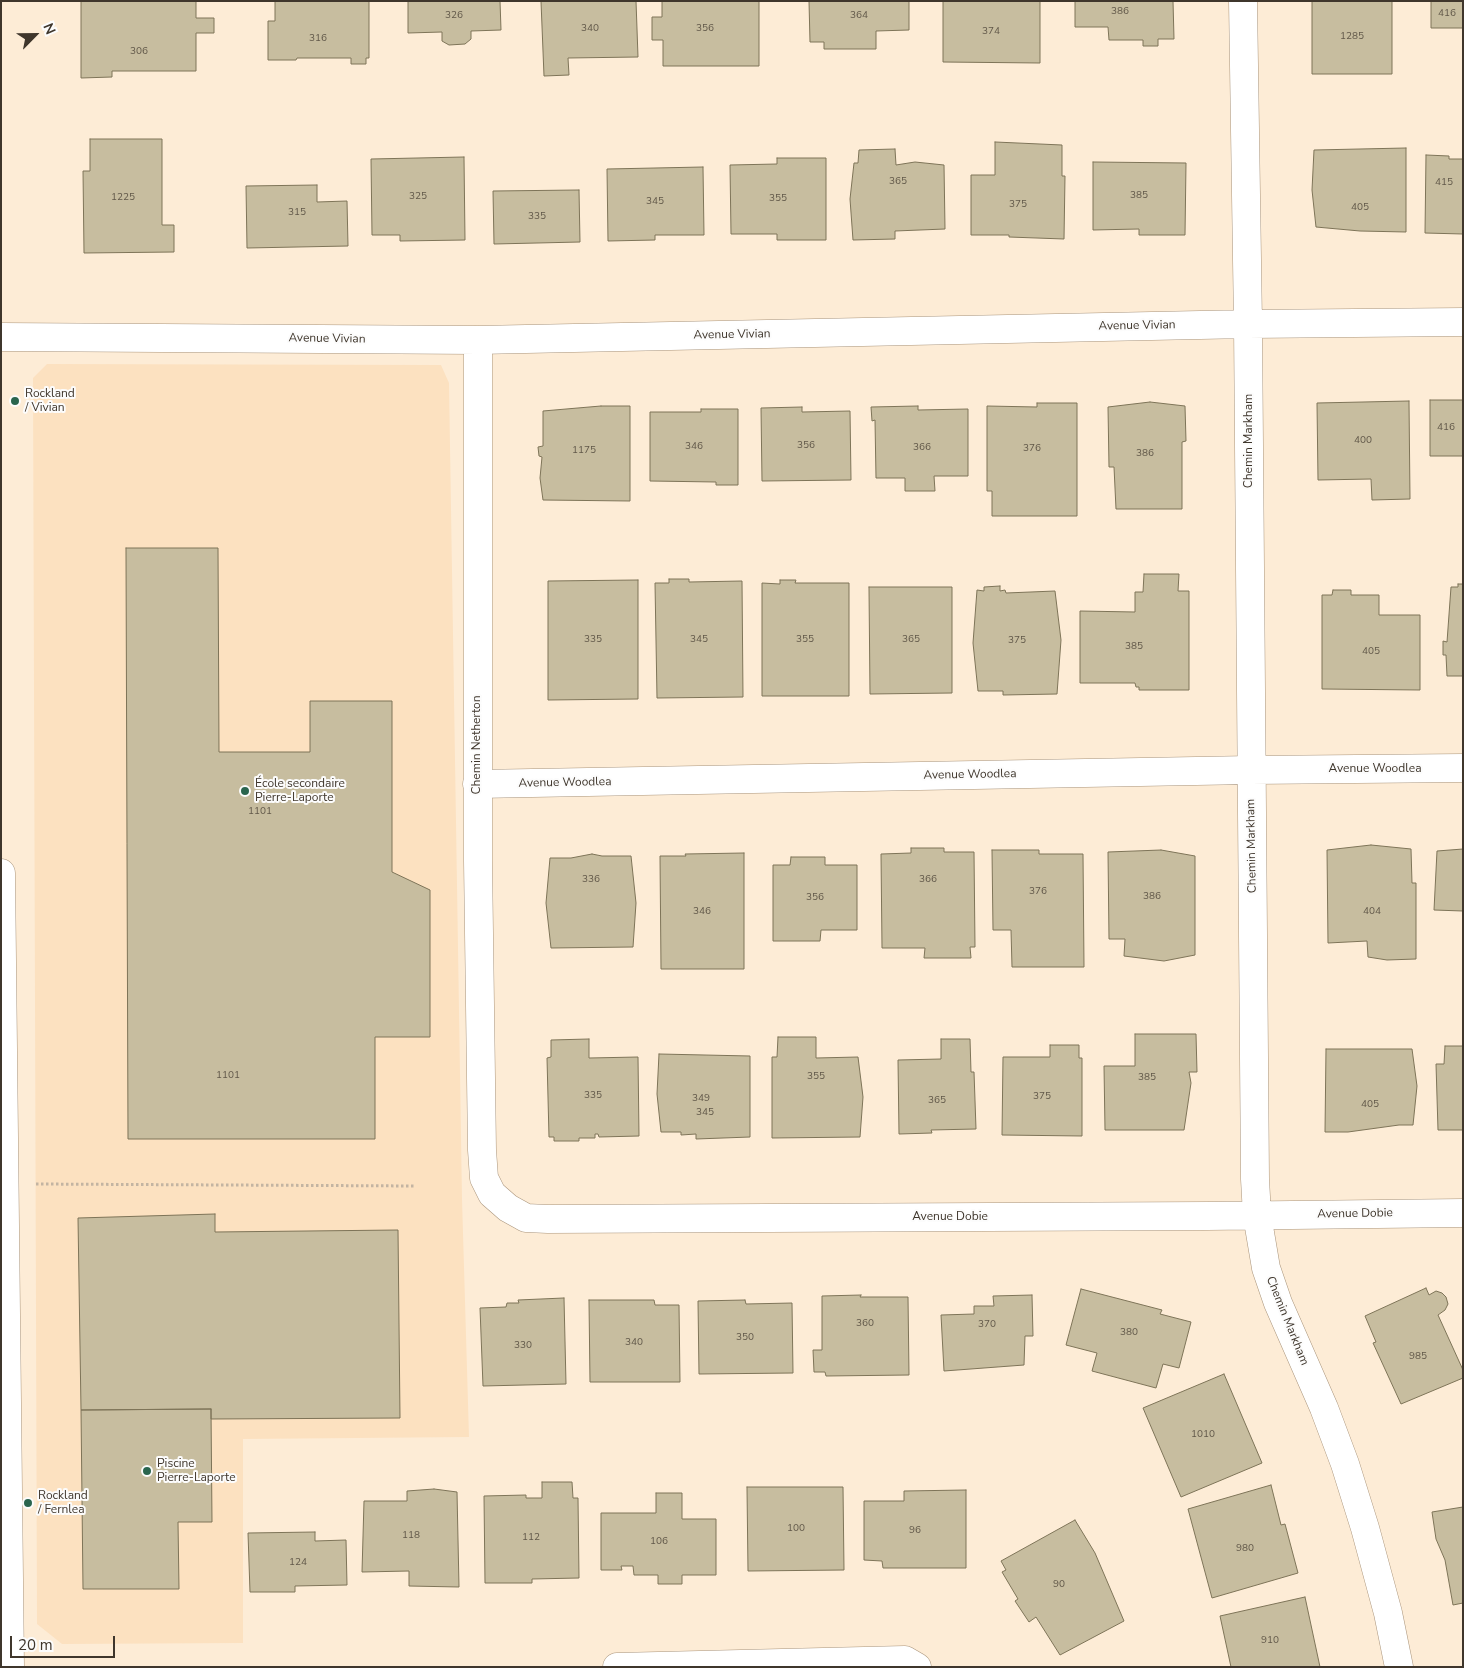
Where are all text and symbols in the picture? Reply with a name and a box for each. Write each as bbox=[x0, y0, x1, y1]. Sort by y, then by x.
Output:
house number: 386 bbox=[1111, 6, 1129, 18]
house number: 416 bbox=[1438, 8, 1456, 20]
north arrow bbox=[10, 10, 60, 60]
house number: 326 bbox=[445, 10, 463, 22]
house number: 364 bbox=[850, 10, 868, 22]
text: N bbox=[38, 20, 60, 37]
house number: 340 bbox=[581, 23, 599, 35]
house number: 356 bbox=[696, 23, 714, 35]
house number: 374 bbox=[982, 26, 1000, 38]
house number: 1285 bbox=[1340, 31, 1364, 43]
house number: 316 bbox=[309, 33, 327, 45]
house number: 306 bbox=[130, 46, 148, 58]
house number: 365 bbox=[889, 176, 907, 188]
house number: 415 bbox=[1435, 177, 1453, 189]
house number: 385 bbox=[1130, 190, 1148, 202]
house number: 325 bbox=[409, 191, 427, 203]
house number: 1225 bbox=[111, 192, 135, 204]
house number: 355 bbox=[769, 193, 787, 205]
house number: 345 bbox=[646, 196, 664, 208]
house number: 375 bbox=[1009, 199, 1027, 211]
house number: 405 bbox=[1351, 202, 1369, 214]
house number: 315 bbox=[288, 207, 306, 219]
house number: 335 bbox=[528, 211, 546, 223]
street label: Avenue Vivian bbox=[1098, 318, 1176, 334]
street label: Avenue Vivian bbox=[693, 327, 771, 343]
street label: Avenue Vivian bbox=[288, 331, 366, 347]
place label: Rockland / Vivian bbox=[25, 387, 75, 415]
street label: Chemin Markham bbox=[1242, 394, 1256, 488]
marker: Rockland / Vivian bbox=[9, 395, 21, 407]
house number: 416 bbox=[1437, 422, 1455, 434]
house number: 400 bbox=[1354, 435, 1372, 447]
house number: 356 bbox=[797, 440, 815, 452]
house number: 346 bbox=[685, 441, 703, 453]
house number: 366 bbox=[913, 442, 931, 454]
house number: 376 bbox=[1023, 443, 1041, 455]
house number: 1175 bbox=[572, 445, 596, 457]
house number: 386 bbox=[1136, 448, 1154, 460]
house number: 335 bbox=[584, 634, 602, 646]
house number: 345 bbox=[690, 634, 708, 646]
house number: 355 bbox=[796, 634, 814, 646]
house number: 365 bbox=[902, 634, 920, 646]
house number: 375 bbox=[1008, 635, 1026, 647]
house number: 385 bbox=[1125, 641, 1143, 653]
house number: 405 bbox=[1362, 646, 1380, 658]
street label: Chemin Netherton bbox=[470, 695, 484, 795]
street label: Avenue Woodlea bbox=[1328, 762, 1422, 776]
street label: Avenue Woodlea bbox=[923, 767, 1017, 783]
street label: Avenue Woodlea bbox=[518, 775, 612, 791]
place label: École secondaire Pierre-Laporte bbox=[255, 777, 345, 805]
marker: École secondaire Pierre-Laporte bbox=[239, 785, 251, 797]
street label: Chemin Markham bbox=[1244, 799, 1260, 893]
house number: 1101 bbox=[248, 806, 272, 818]
house number: 336 bbox=[582, 874, 600, 886]
house number: 366 bbox=[919, 874, 937, 886]
house number: 376 bbox=[1029, 886, 1047, 898]
house number: 386 bbox=[1143, 891, 1161, 903]
house number: 356 bbox=[806, 892, 824, 904]
house number: 346 bbox=[693, 906, 711, 918]
house number: 404 bbox=[1363, 906, 1381, 918]
house number: 1101 bbox=[216, 1070, 240, 1082]
house number: 355 bbox=[807, 1071, 825, 1083]
house number: 385 bbox=[1138, 1072, 1156, 1084]
house number: 335 bbox=[584, 1090, 602, 1102]
house number: 375 bbox=[1033, 1091, 1051, 1103]
house number: 349 bbox=[692, 1093, 710, 1105]
house number: 365 bbox=[928, 1095, 946, 1107]
house number: 405 bbox=[1361, 1099, 1379, 1111]
house number: 345 bbox=[696, 1107, 714, 1119]
street label: Avenue Dobie bbox=[1317, 1206, 1393, 1222]
street label: Avenue Dobie bbox=[912, 1210, 988, 1224]
street label: Chemin Markham bbox=[1263, 1274, 1311, 1368]
house number: 360 bbox=[856, 1318, 874, 1330]
house number: 370 bbox=[978, 1319, 996, 1331]
house number: 380 bbox=[1120, 1327, 1138, 1339]
house number: 350 bbox=[736, 1332, 754, 1344]
house number: 340 bbox=[625, 1337, 643, 1349]
house number: 330 bbox=[514, 1340, 532, 1352]
house number: 985 bbox=[1409, 1351, 1427, 1363]
house number: 1010 bbox=[1191, 1429, 1215, 1441]
place label: Piscine Pierre-Laporte bbox=[157, 1457, 236, 1485]
marker: Piscine Pierre-Laporte bbox=[141, 1465, 153, 1477]
place label: Rockland / Fernlea bbox=[38, 1489, 88, 1517]
marker: Rockland / Fernlea bbox=[22, 1497, 34, 1509]
house number: 100 bbox=[787, 1523, 805, 1535]
house number: 96 bbox=[909, 1525, 921, 1537]
house number: 118 bbox=[402, 1530, 420, 1542]
house number: 112 bbox=[522, 1532, 540, 1544]
house number: 106 bbox=[650, 1536, 668, 1548]
house number: 980 bbox=[1236, 1543, 1254, 1555]
house number: 124 bbox=[289, 1557, 307, 1569]
house number: 90 bbox=[1053, 1579, 1065, 1591]
scale bar bbox=[12, 1626, 118, 1658]
text: 20 m bbox=[18, 1635, 53, 1655]
house number: 910 bbox=[1261, 1635, 1279, 1647]

